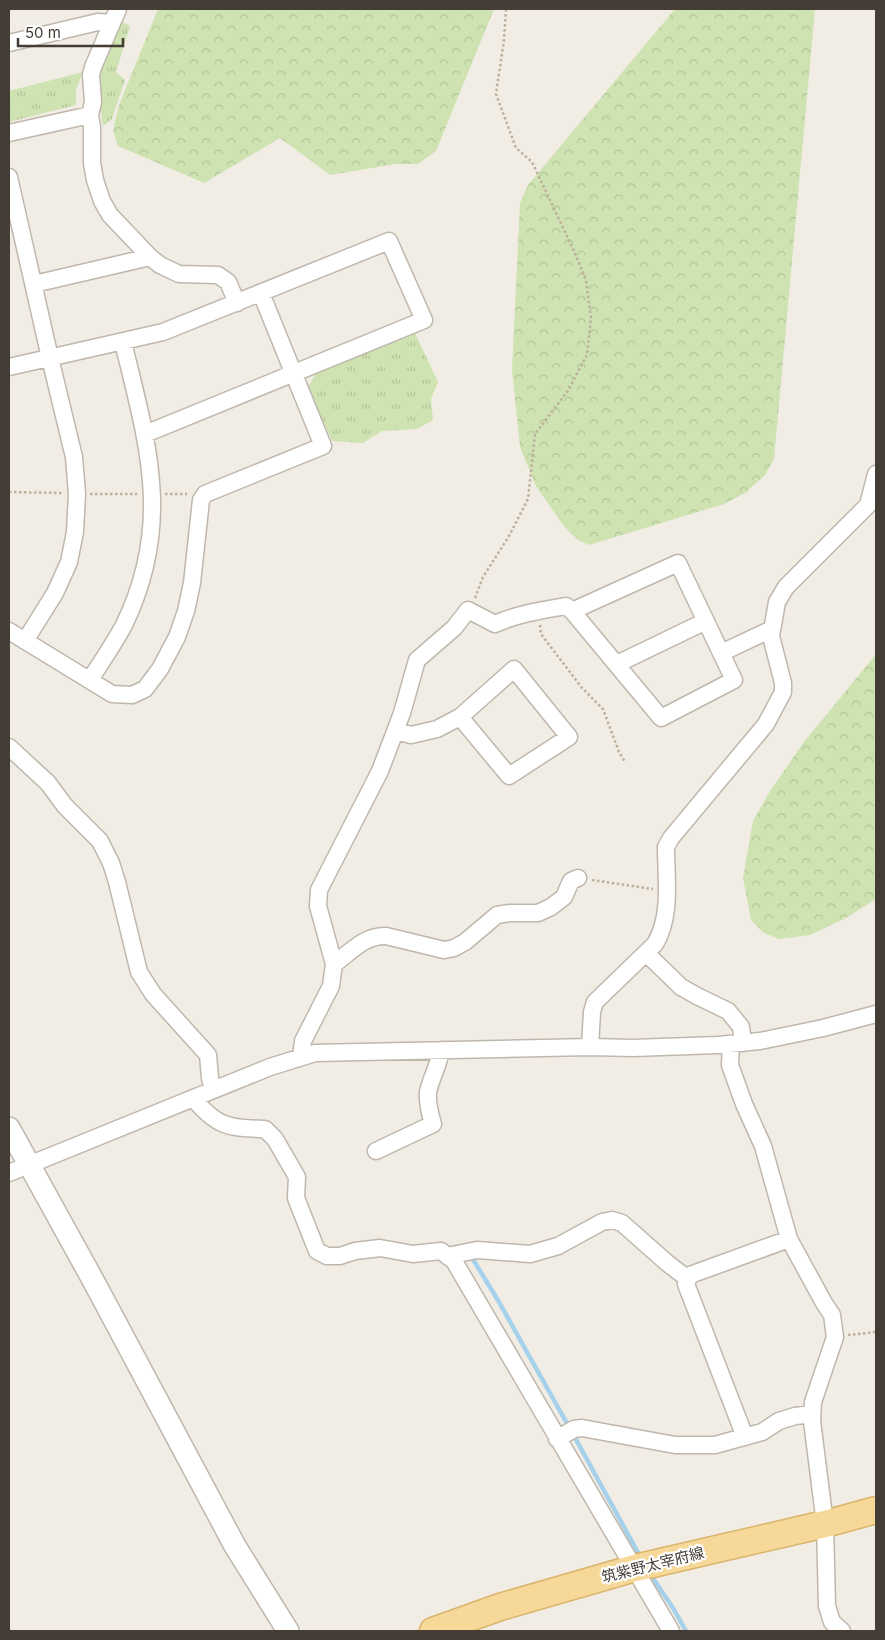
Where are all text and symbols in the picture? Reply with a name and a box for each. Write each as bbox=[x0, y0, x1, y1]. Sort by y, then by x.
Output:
scale bar bbox=[18, 15, 122, 47]
text: 50 m bbox=[25, 23, 61, 42]
street label: 筑紫野太宰府線 bbox=[600, 1543, 706, 1586]

